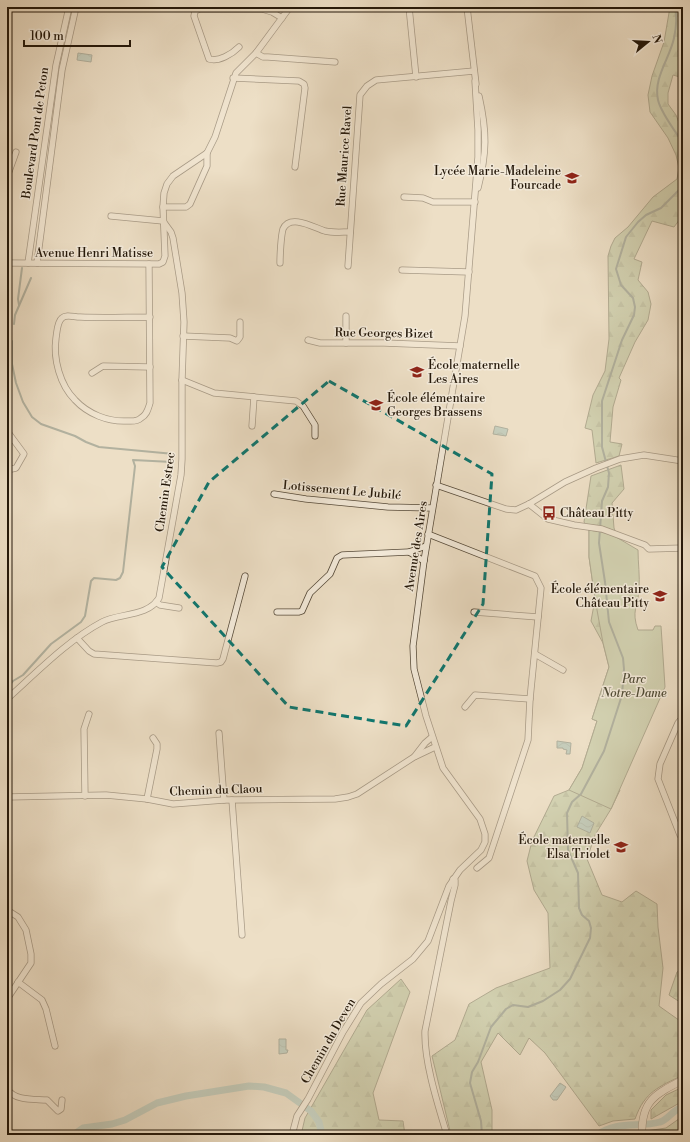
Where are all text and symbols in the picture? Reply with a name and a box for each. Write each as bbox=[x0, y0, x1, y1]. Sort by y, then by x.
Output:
scale bar bbox=[24, 22, 130, 48]
north arrow bbox=[628, 22, 668, 62]
text: 100 m bbox=[30, 29, 64, 44]
text: N bbox=[649, 33, 665, 46]
street label: Boulevard Pont de Peton bbox=[19, 66, 52, 201]
street label: Rue Maurice Ravel bbox=[333, 105, 356, 207]
place label: Lycée Marie-Madeleine Fourcade bbox=[434, 164, 561, 193]
school or university icon: Lycée Marie-Madeleine Fourcade bbox=[564, 170, 580, 186]
street label: Avenue Henri Matisse bbox=[34, 246, 153, 261]
street label: Rue Georges Bizet bbox=[335, 325, 434, 342]
place label: École maternelle Les Aires bbox=[428, 356, 520, 387]
school or university icon: École maternelle Les Aires bbox=[409, 364, 425, 380]
place label: École élémentaire Georges Brassens bbox=[387, 389, 485, 420]
school or university icon: École élémentaire Georges Brassens bbox=[368, 397, 384, 413]
street label: Chemin Estrec bbox=[152, 451, 179, 533]
street label: Lotissement Le Jubilé bbox=[282, 478, 402, 503]
street label: Avenue des Aires bbox=[402, 500, 431, 593]
bus stop icon: Château Pitty bbox=[541, 505, 557, 521]
place label: Château Pitty bbox=[560, 506, 634, 521]
place label: École élémentaire Château Pitty bbox=[551, 580, 649, 611]
school or university icon: École élémentaire Château Pitty bbox=[652, 588, 668, 604]
park label: Parc Notre-Dame bbox=[600, 672, 667, 701]
street label: Chemin du Claou bbox=[169, 781, 263, 800]
place label: École maternelle Elsa Triolet bbox=[518, 831, 611, 862]
school or university icon: École maternelle Elsa Triolet bbox=[613, 839, 629, 855]
street label: Chemin du Deven bbox=[298, 996, 359, 1087]

